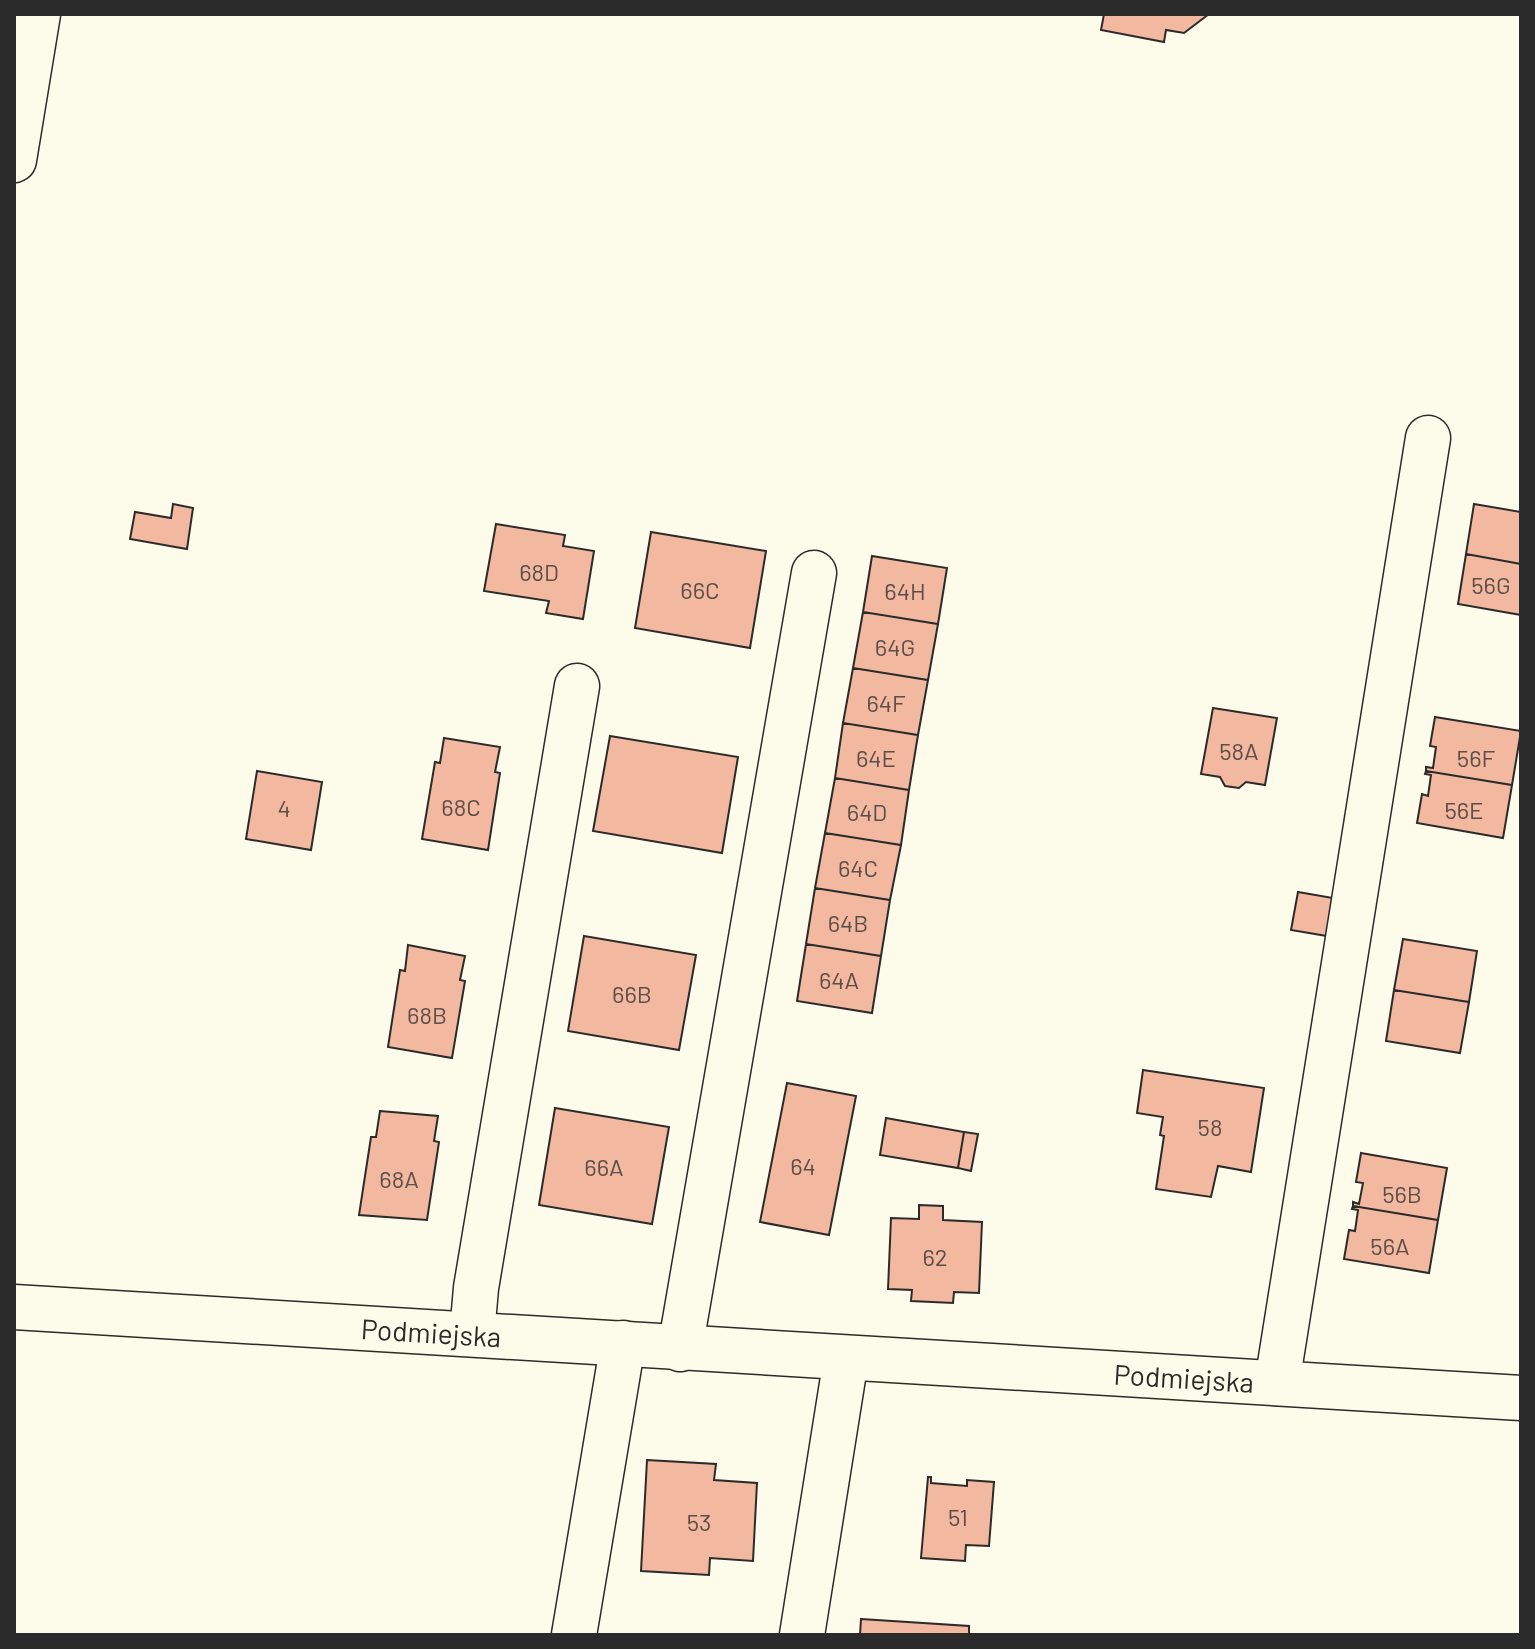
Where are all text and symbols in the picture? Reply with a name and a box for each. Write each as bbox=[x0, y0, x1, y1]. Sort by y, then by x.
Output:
house number: 68D bbox=[519, 557, 559, 586]
house number: 56G bbox=[1471, 570, 1511, 599]
house number: 66C bbox=[680, 575, 720, 604]
house number: 64H bbox=[884, 576, 926, 605]
house number: 64G bbox=[875, 632, 915, 661]
house number: 64F bbox=[866, 688, 906, 717]
house number: 58A bbox=[1219, 736, 1259, 765]
house number: 64E bbox=[856, 743, 896, 772]
house number: 56F bbox=[1457, 743, 1496, 772]
house number: 68C bbox=[441, 792, 481, 821]
house number: 4 bbox=[277, 793, 291, 822]
house number: 56E bbox=[1444, 795, 1484, 824]
house number: 64D bbox=[847, 797, 887, 826]
house number: 64C bbox=[838, 853, 878, 882]
house number: 64B bbox=[828, 908, 868, 937]
house number: 64A bbox=[819, 965, 859, 994]
house number: 66B bbox=[612, 979, 652, 1008]
house number: 68B bbox=[407, 1000, 447, 1029]
house number: 58 bbox=[1198, 1112, 1222, 1141]
house number: 64 bbox=[790, 1151, 816, 1180]
house number: 66A bbox=[584, 1152, 624, 1181]
house number: 68A bbox=[379, 1164, 419, 1193]
house number: 56B bbox=[1382, 1179, 1422, 1208]
house number: 56A bbox=[1370, 1231, 1410, 1260]
house number: 62 bbox=[922, 1242, 948, 1271]
street label: Podmiejska bbox=[360, 1311, 502, 1353]
street label: Podmiejska bbox=[1113, 1356, 1255, 1399]
house number: 51 bbox=[948, 1502, 968, 1531]
house number: 53 bbox=[687, 1507, 711, 1536]

